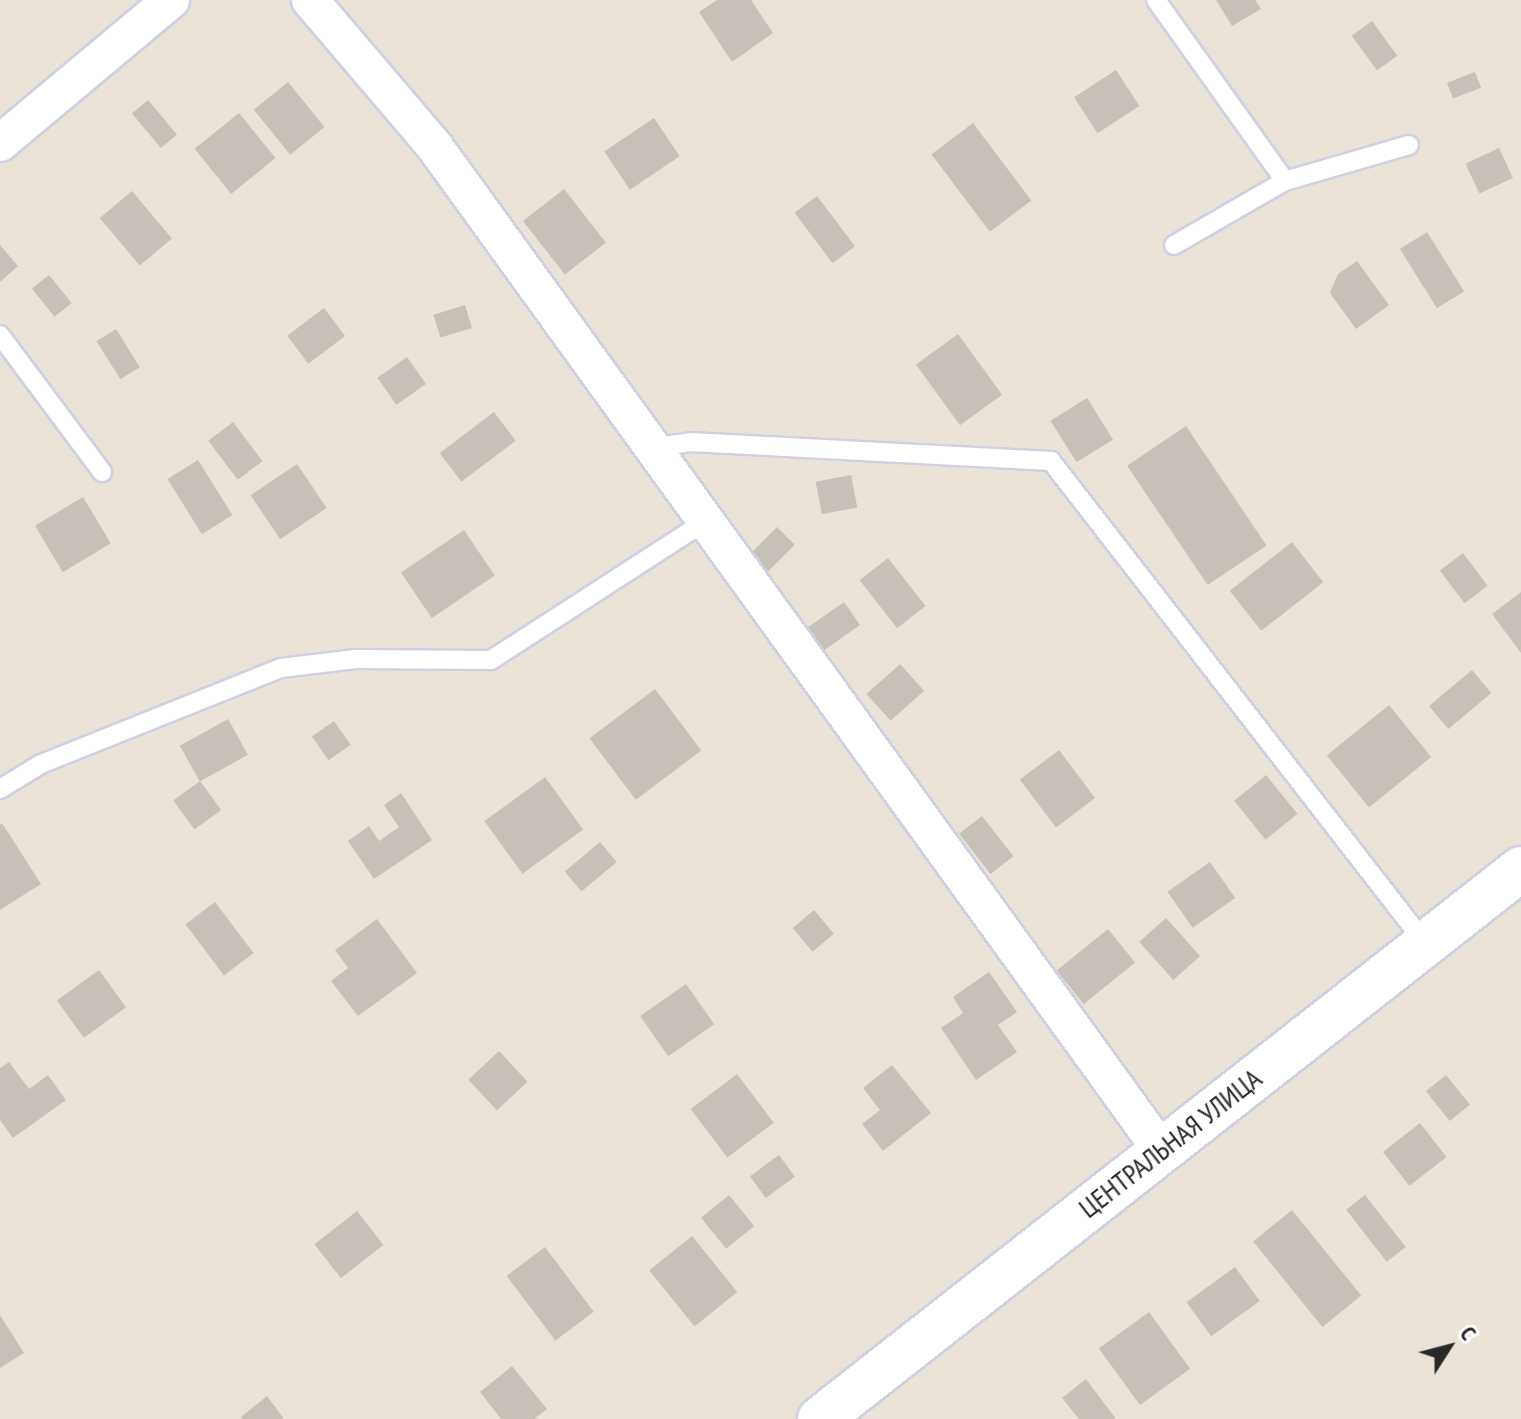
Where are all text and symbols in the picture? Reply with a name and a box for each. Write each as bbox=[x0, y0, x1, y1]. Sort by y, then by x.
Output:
street label: ЦЕНТРАЛЬНАЯ УЛИЦА bbox=[1072, 1061, 1268, 1225]
north arrow bbox=[1409, 1307, 1489, 1387]
text: С bbox=[1454, 1321, 1483, 1345]

